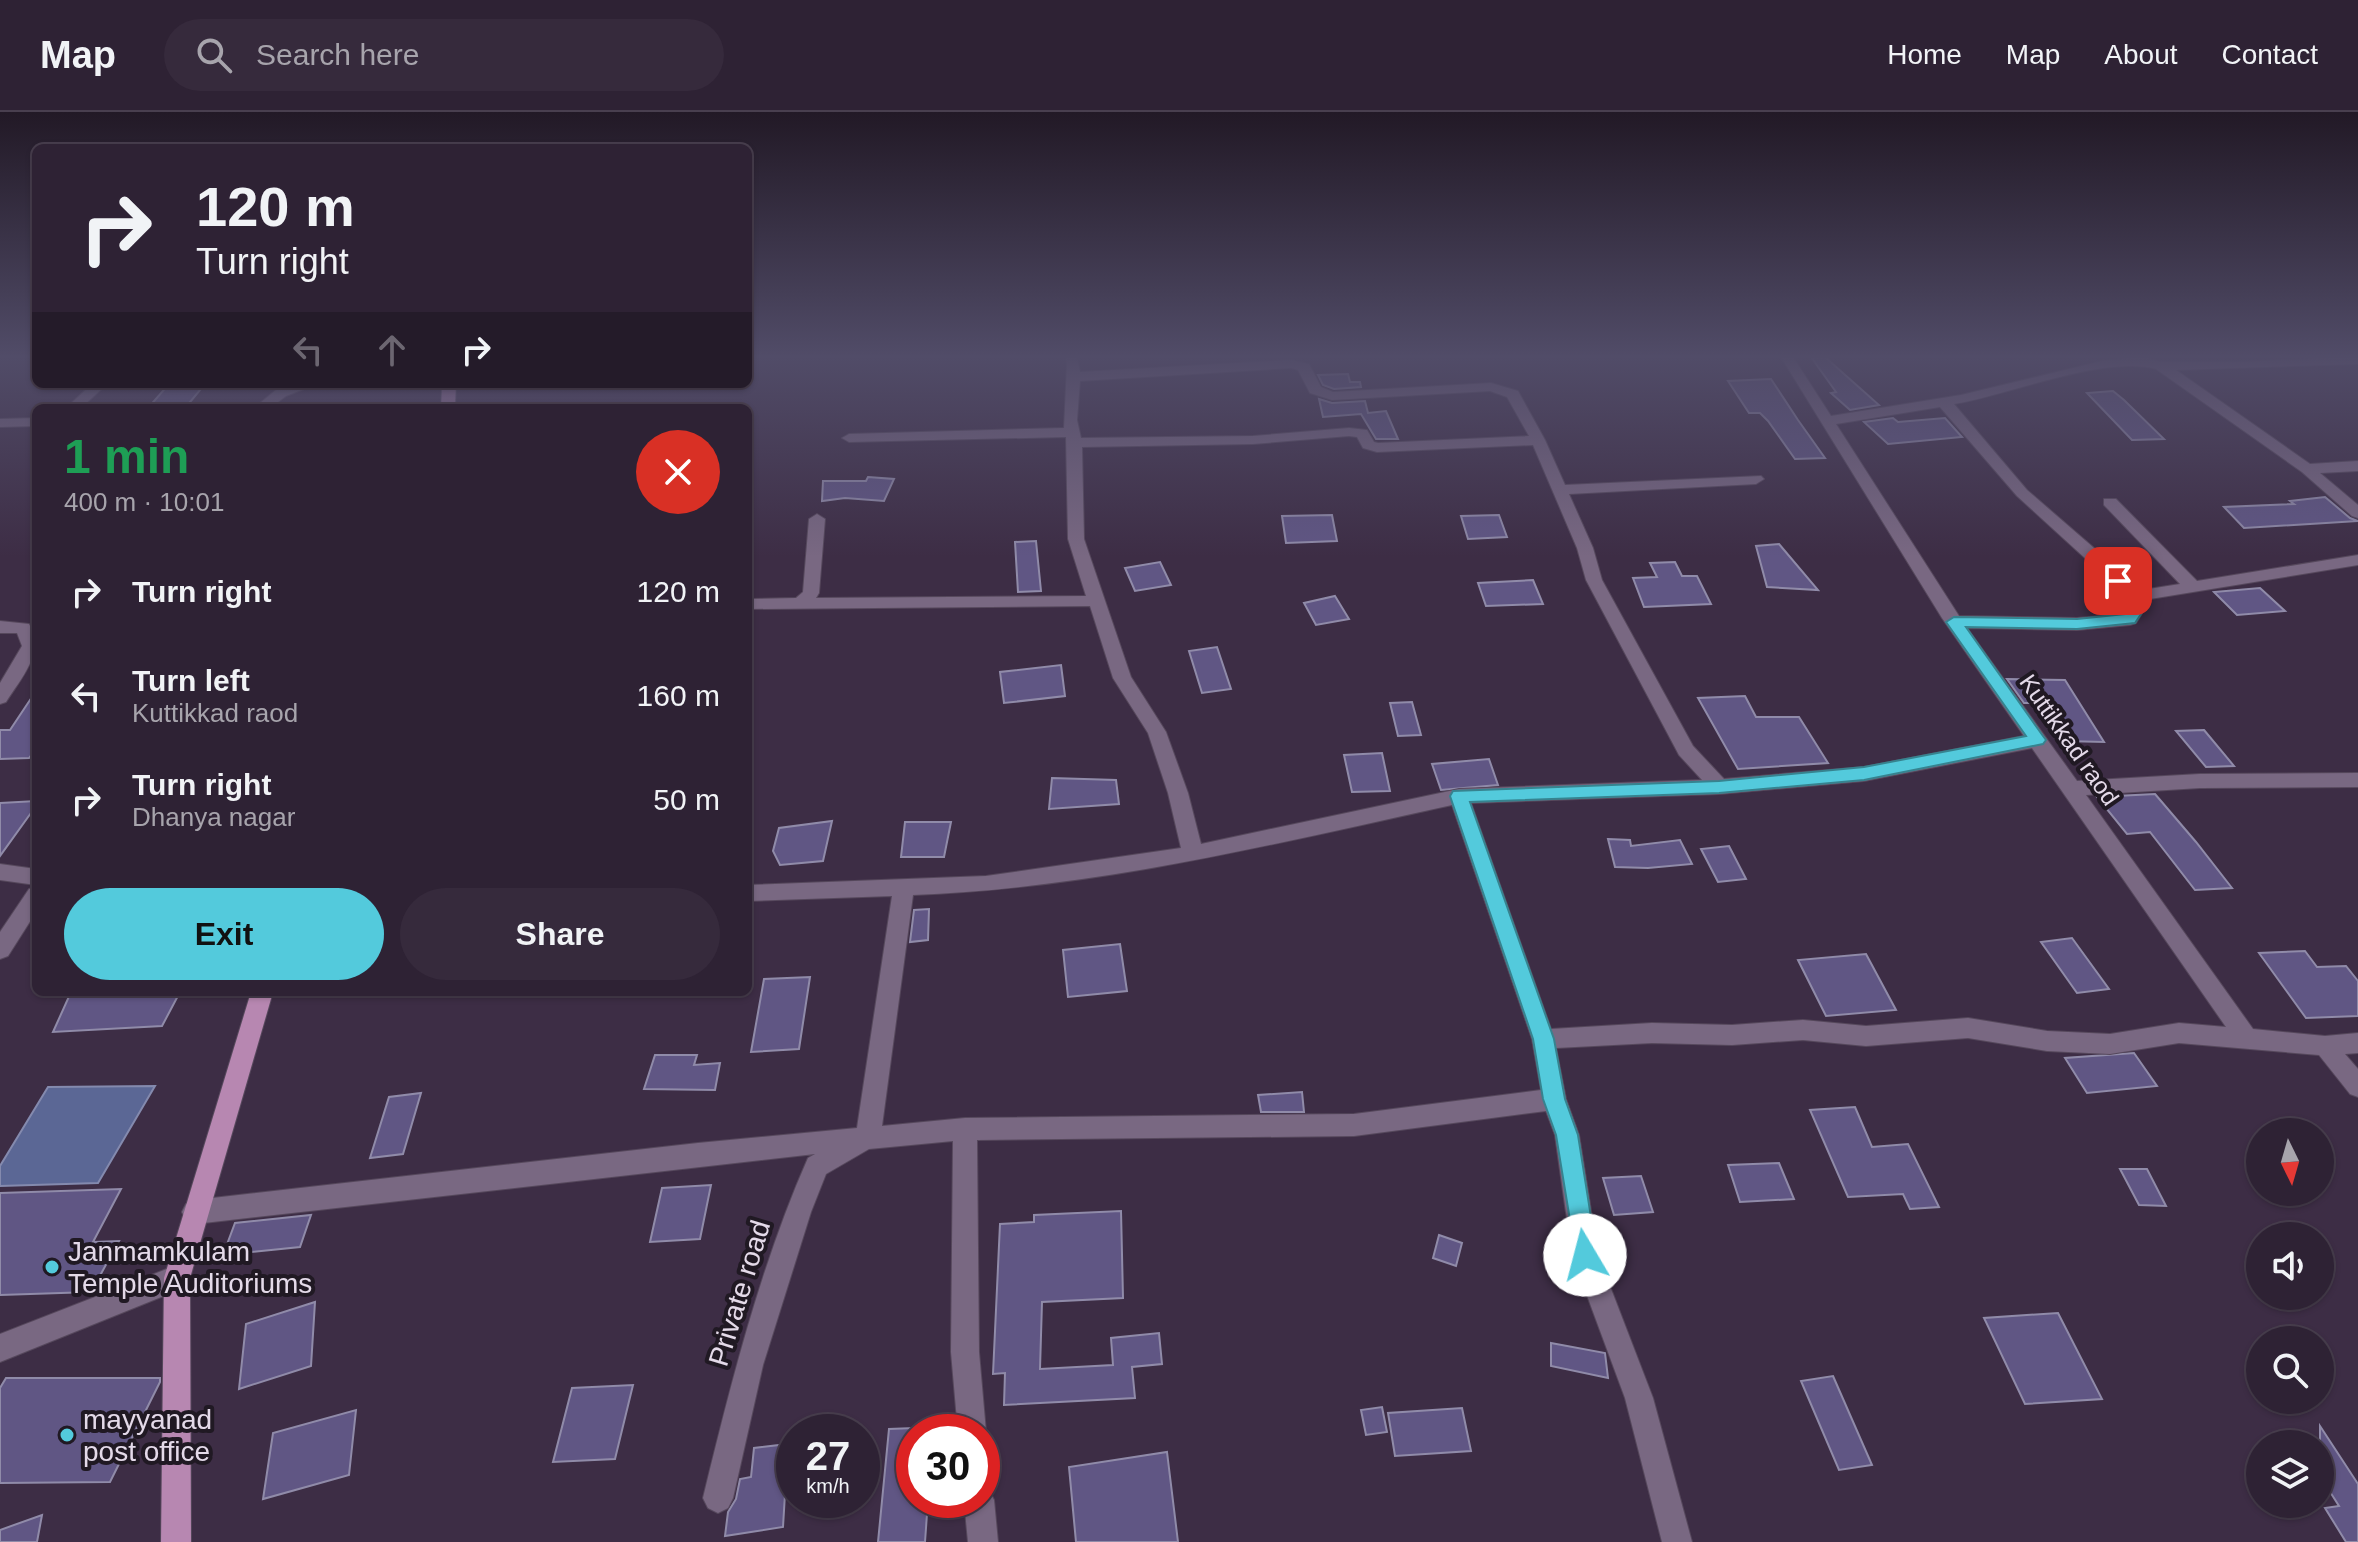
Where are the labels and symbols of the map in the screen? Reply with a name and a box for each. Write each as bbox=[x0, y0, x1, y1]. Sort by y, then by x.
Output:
pin bbox=[2084, 547, 2152, 615]
street label: Kuttikkad raod bbox=[2014, 669, 2124, 810]
north arrow bbox=[2246, 1118, 2334, 1206]
position arrow bbox=[1543, 1213, 1627, 1297]
street label: Private road bbox=[703, 1216, 776, 1370]
place label: Janmamkulam Temple Auditoriums bbox=[68, 1236, 312, 1299]
marker: Janmamkulam Temple Auditoriums bbox=[43, 1258, 61, 1276]
place label: mayyanad post office bbox=[83, 1404, 212, 1467]
speed limit sign: 30 bbox=[896, 1414, 1000, 1518]
marker: mayyanad post office bbox=[58, 1426, 76, 1444]

